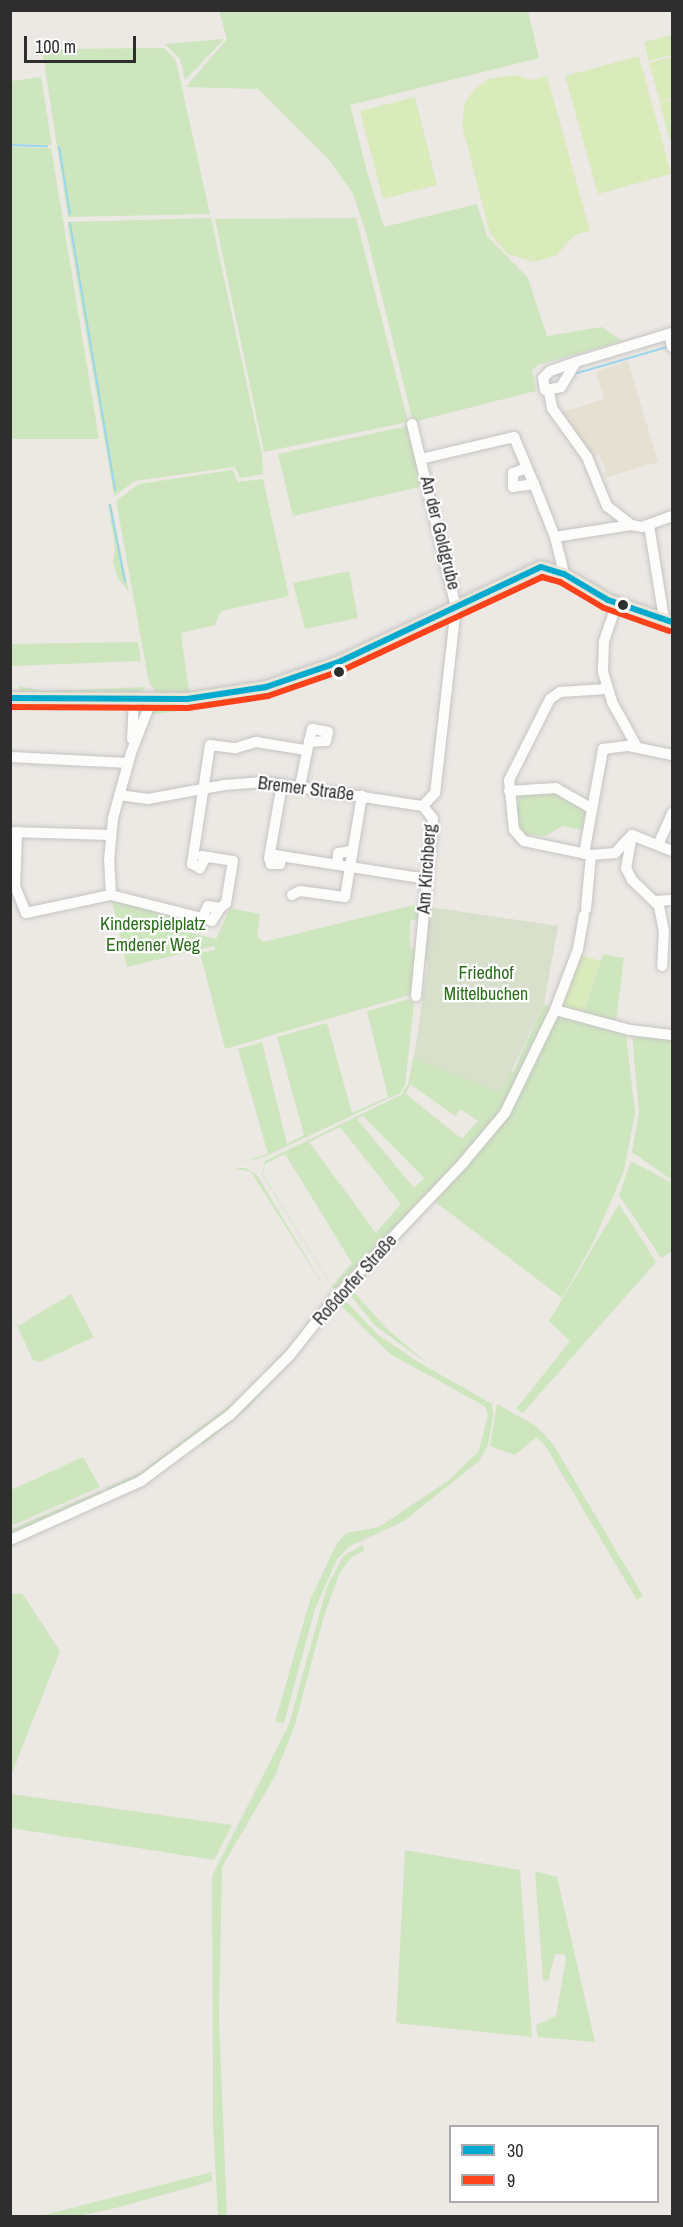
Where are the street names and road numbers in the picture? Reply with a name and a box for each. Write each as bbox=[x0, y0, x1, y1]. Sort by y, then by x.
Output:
street label: An der Goldgrube bbox=[415, 474, 465, 592]
street label: Bremer Straße bbox=[257, 772, 355, 806]
street label: Am Kirchberg bbox=[413, 823, 441, 915]
street label: Roßdorfer Straße bbox=[309, 1230, 401, 1330]

